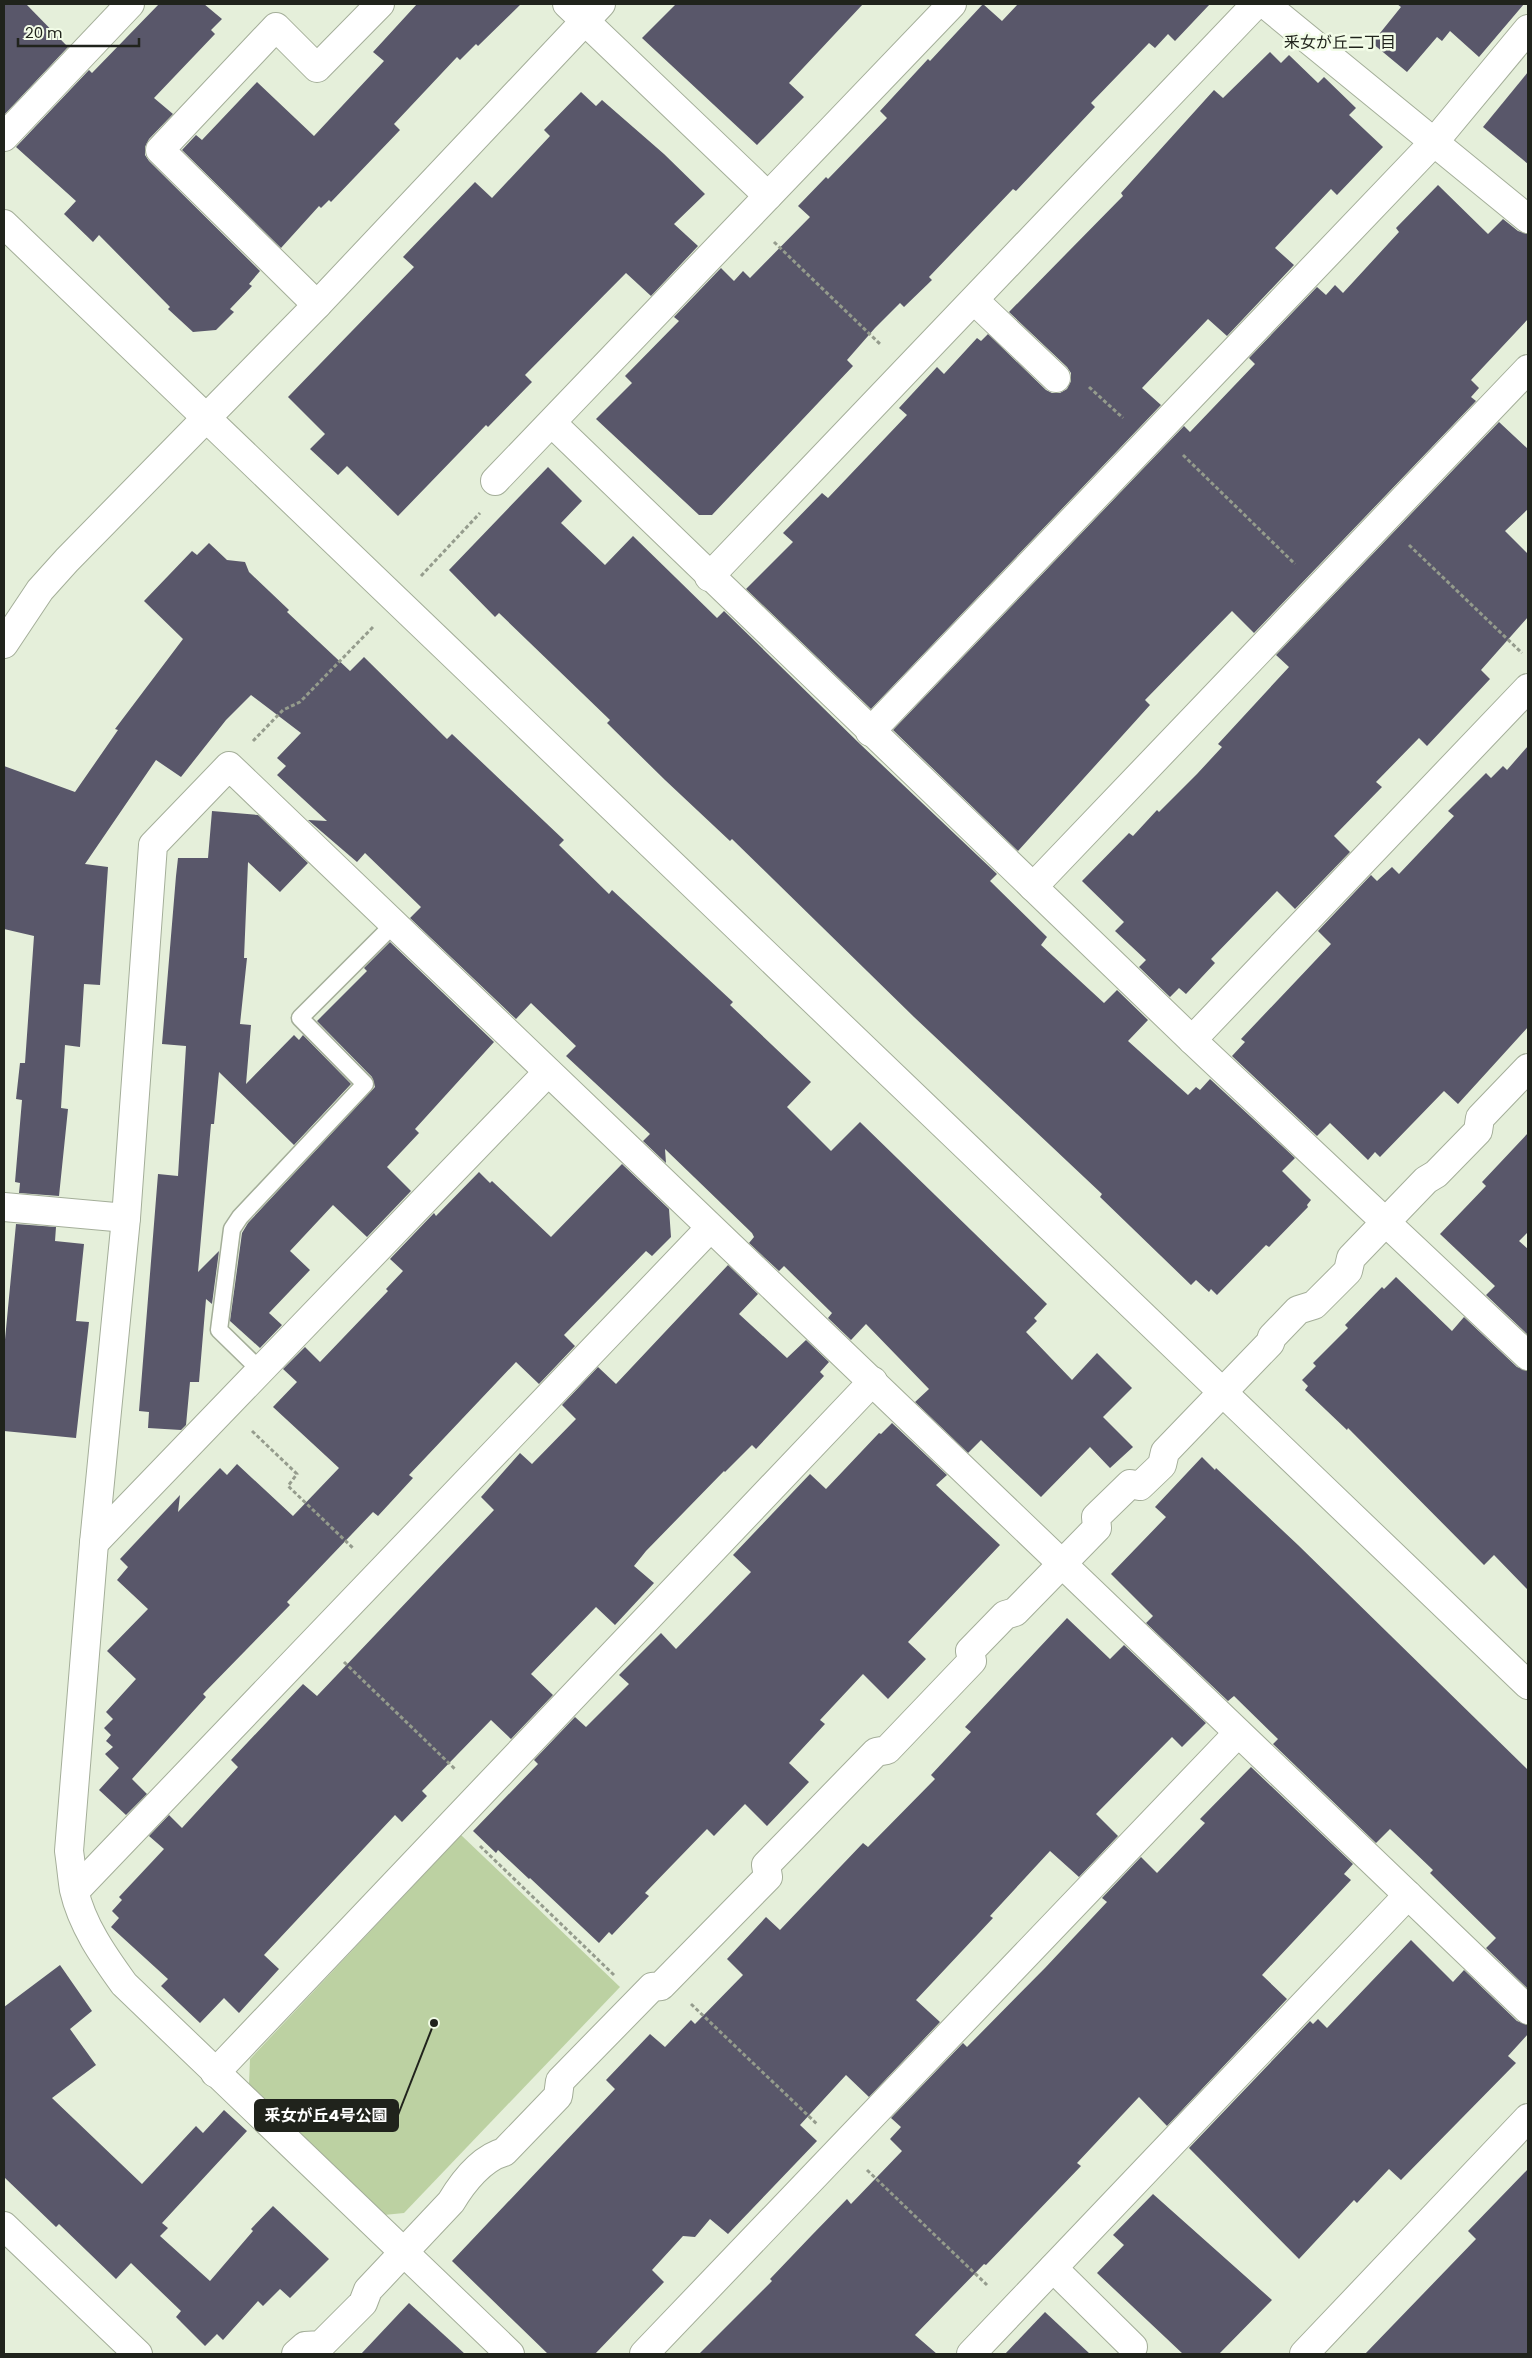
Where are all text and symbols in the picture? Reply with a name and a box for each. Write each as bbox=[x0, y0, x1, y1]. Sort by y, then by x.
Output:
scale bar bbox=[18, 15, 139, 47]
text: 20 m bbox=[25, 22, 63, 43]
district label: 釆女が丘二丁目 bbox=[1284, 31, 1396, 54]
callout: 釆女が丘4号公園 bbox=[255, 2100, 398, 2131]
text: 釆女が丘4号公園 bbox=[265, 2104, 387, 2127]

